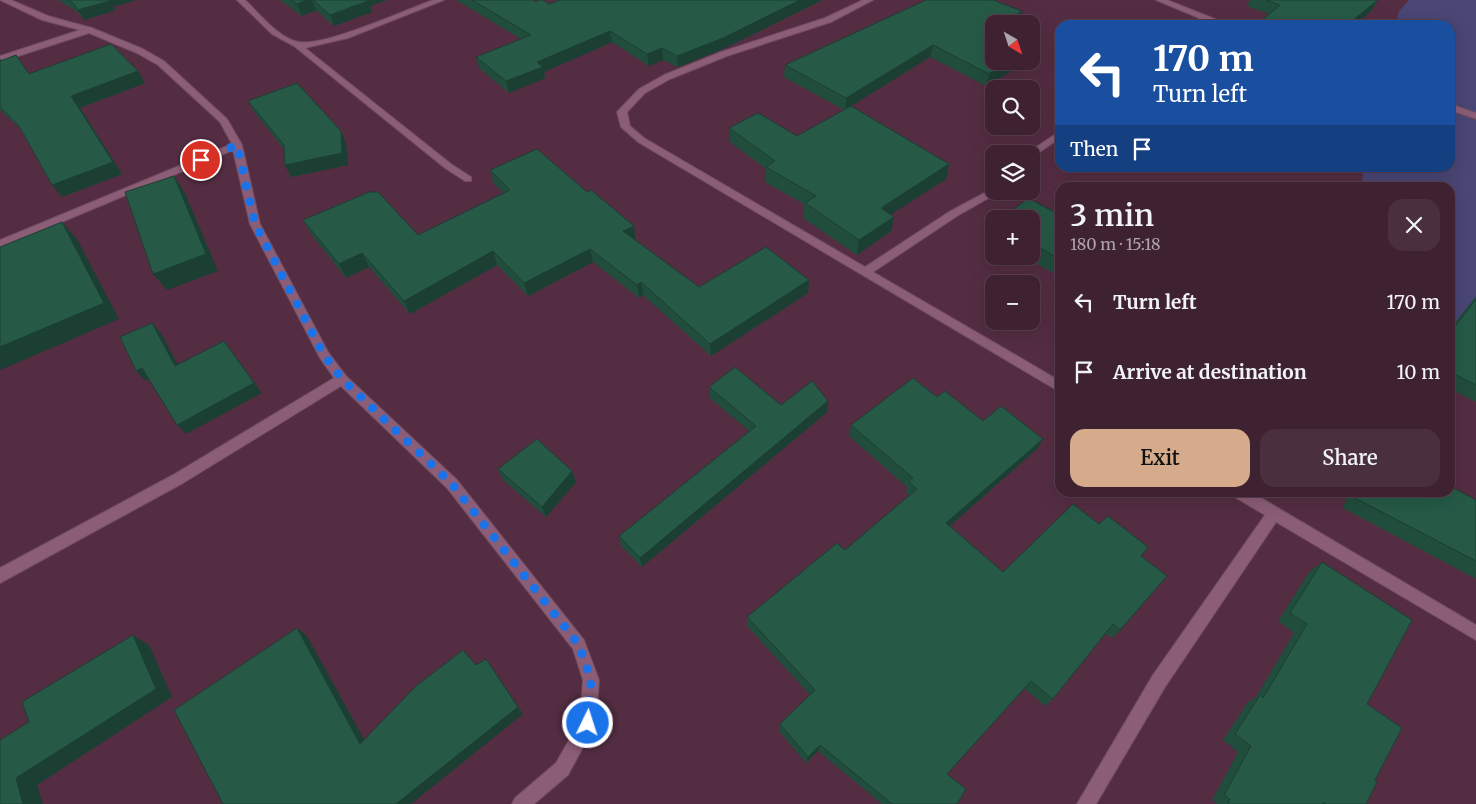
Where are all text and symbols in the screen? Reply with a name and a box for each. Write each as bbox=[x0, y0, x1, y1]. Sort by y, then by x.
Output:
north arrow bbox=[985, 15, 1040, 70]
map controls bbox=[985, 15, 1040, 330]
text: 170 m bbox=[1153, 37, 1254, 81]
icon: left bbox=[1070, 40, 1135, 105]
button: search bbox=[985, 80, 1040, 135]
text: Turn left bbox=[1153, 80, 1247, 108]
icon: arrive bbox=[1128, 135, 1156, 163]
text: Then bbox=[1070, 137, 1118, 161]
pin bbox=[180, 139, 222, 181]
button: layers bbox=[985, 145, 1040, 200]
icon: arrive bbox=[187, 146, 215, 174]
text: 3 min bbox=[1070, 196, 1154, 234]
button: close bbox=[1388, 199, 1440, 251]
button: + bbox=[985, 210, 1040, 265]
text: 180 m · 15:18 bbox=[1070, 234, 1160, 254]
button: − bbox=[985, 275, 1040, 330]
icon: left bbox=[1070, 288, 1098, 316]
text: Turn left bbox=[1113, 290, 1197, 314]
text: 170 m bbox=[1387, 290, 1440, 314]
icon: arrive bbox=[1070, 358, 1098, 386]
text: Arrive at destination bbox=[1113, 360, 1307, 384]
text: 10 m bbox=[1397, 360, 1440, 384]
button: Exit bbox=[1070, 429, 1250, 487]
button: Share bbox=[1260, 429, 1440, 487]
position arrow bbox=[561, 696, 613, 748]

